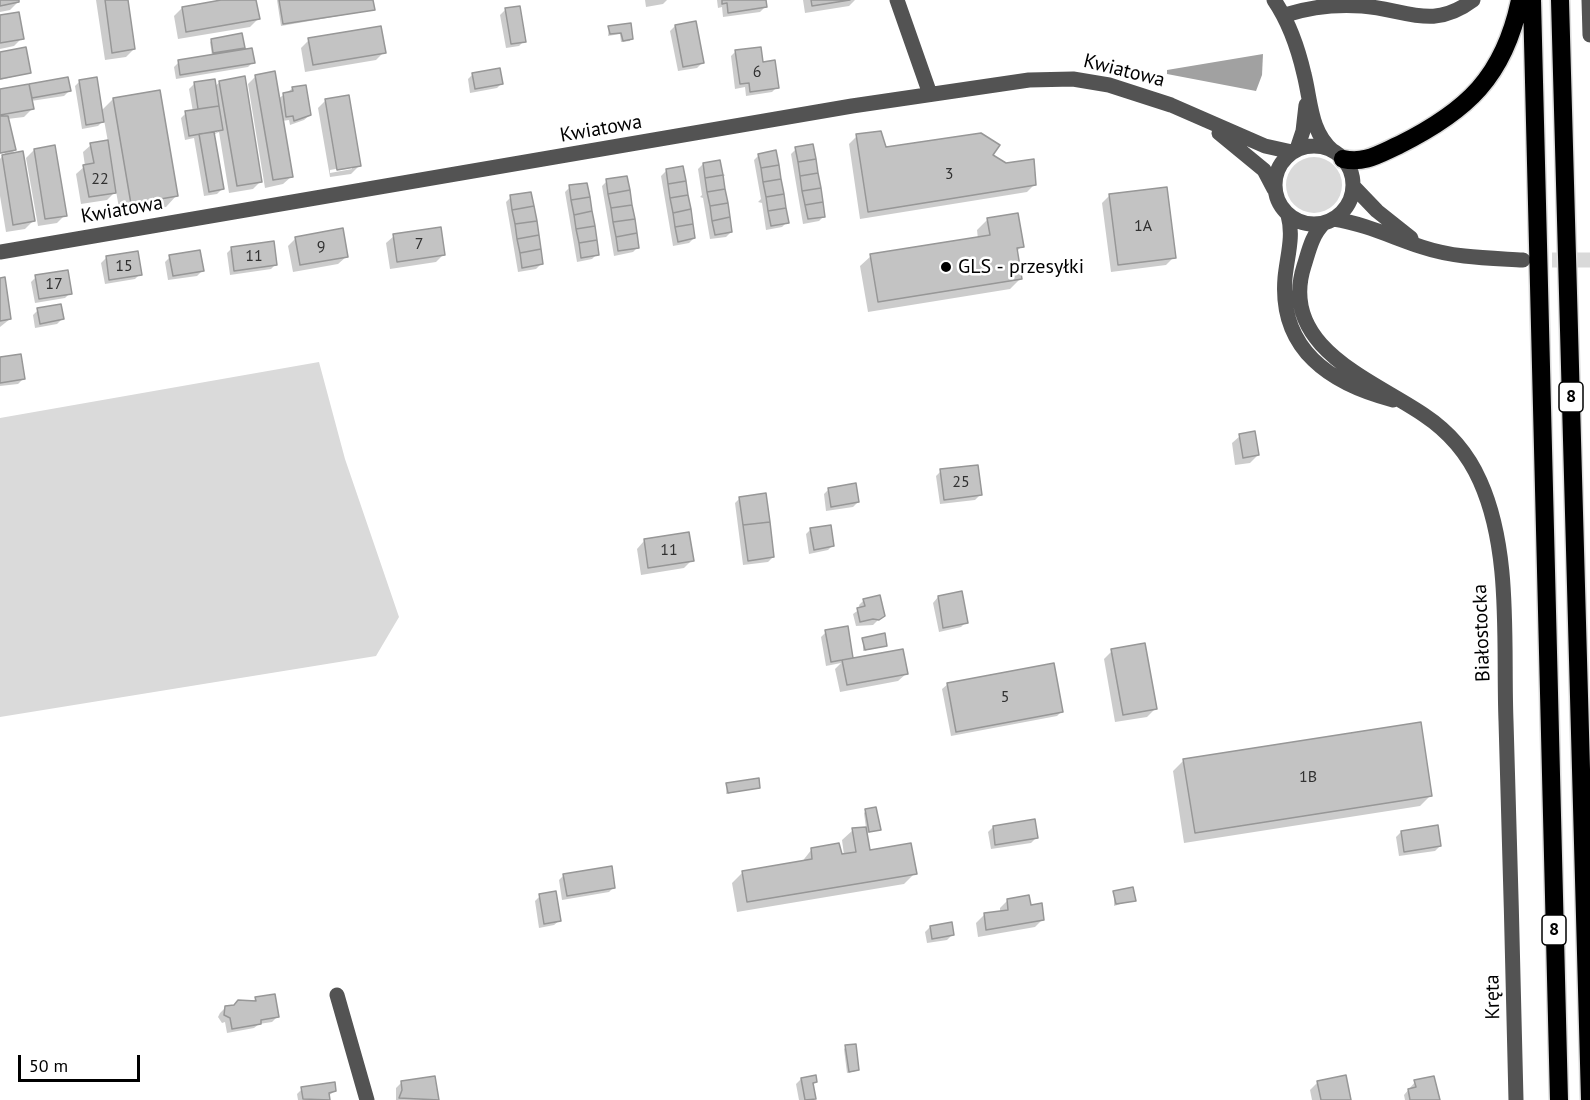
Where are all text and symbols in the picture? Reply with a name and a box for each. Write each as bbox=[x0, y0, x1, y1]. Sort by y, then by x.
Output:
street label: Kwiatowa bbox=[1081, 49, 1167, 93]
house number: 6 bbox=[753, 62, 761, 82]
street label: Kwiatowa bbox=[558, 110, 644, 148]
house number: 3 bbox=[945, 164, 953, 184]
house number: 22 bbox=[91, 169, 109, 189]
street label: Kwiatowa bbox=[79, 191, 165, 229]
house number: 1A bbox=[1134, 216, 1152, 236]
house number: 7 bbox=[415, 234, 423, 254]
house number: 9 bbox=[317, 237, 325, 257]
house number: 11 bbox=[245, 246, 263, 266]
place label: GLS - przesyłki bbox=[958, 255, 1084, 279]
house number: 15 bbox=[115, 256, 133, 276]
marker: GLS - przesyłki bbox=[939, 260, 953, 274]
house number: 17 bbox=[45, 274, 63, 294]
road number: 8 bbox=[1559, 382, 1583, 412]
house number: 25 bbox=[952, 472, 970, 492]
house number: 11 bbox=[660, 540, 678, 560]
street label: Białostocka bbox=[1468, 584, 1496, 682]
house number: 5 bbox=[1001, 687, 1009, 707]
house number: 1B bbox=[1299, 767, 1317, 787]
road number: 8 bbox=[1542, 915, 1566, 945]
street label: Kręta bbox=[1481, 974, 1505, 1020]
scale bar bbox=[21, 1043, 142, 1081]
text: 50 m bbox=[29, 1054, 68, 1077]

